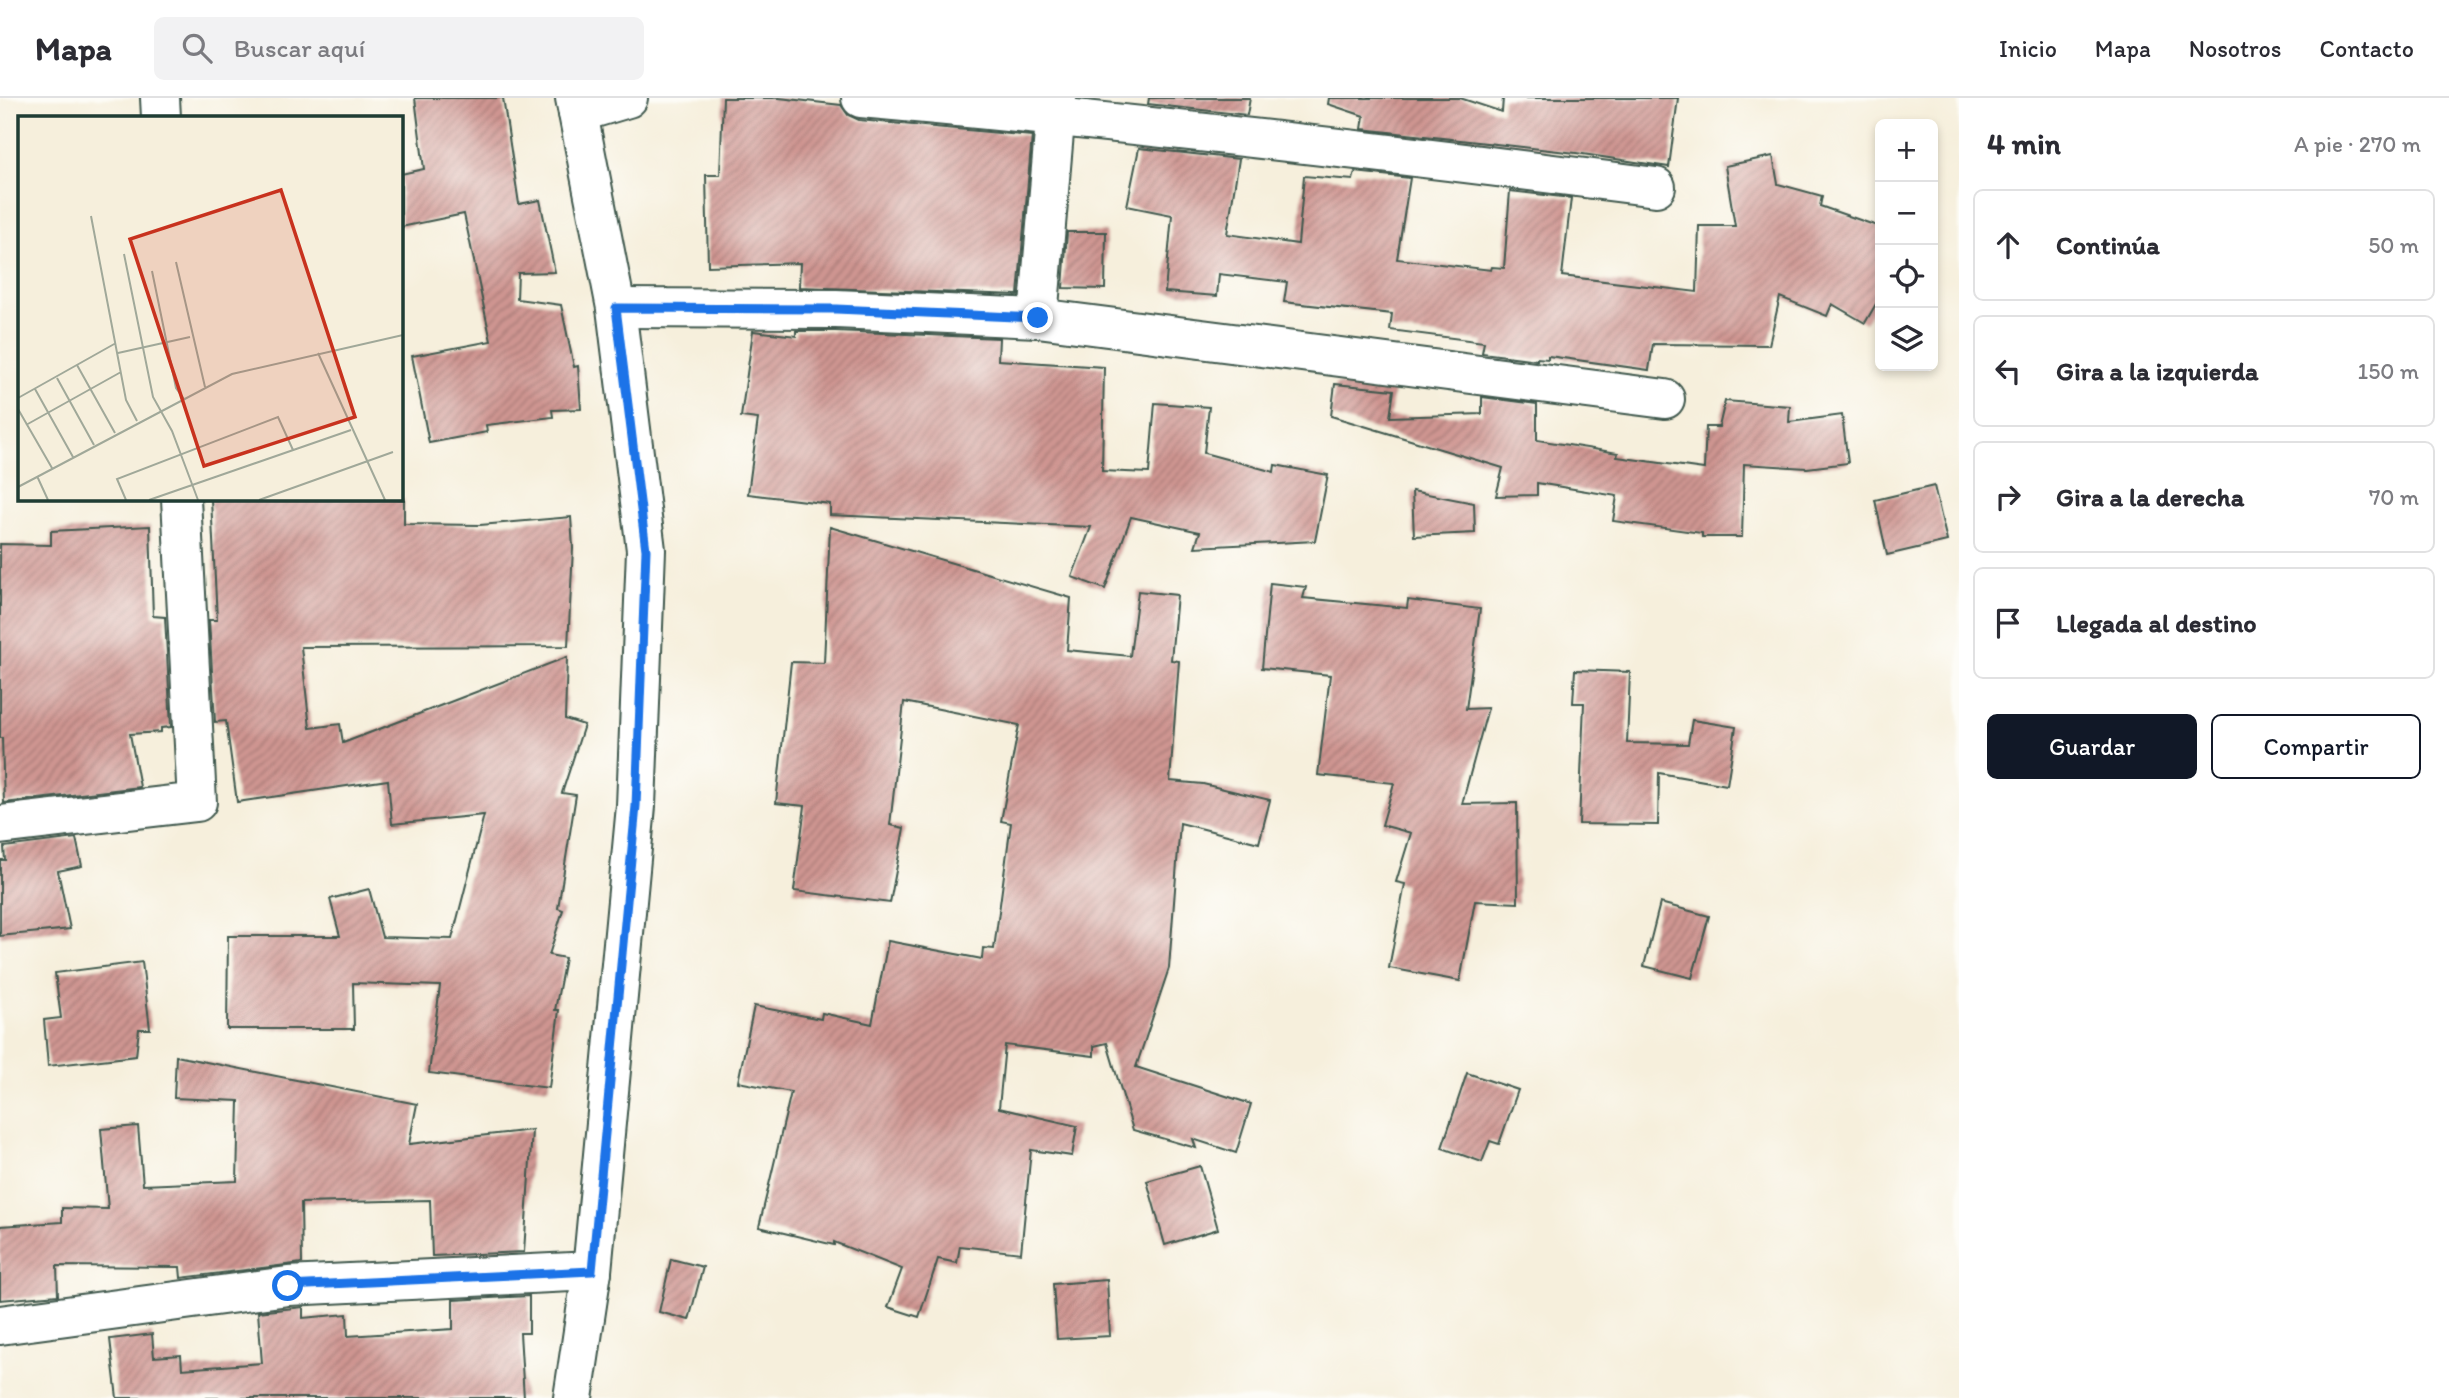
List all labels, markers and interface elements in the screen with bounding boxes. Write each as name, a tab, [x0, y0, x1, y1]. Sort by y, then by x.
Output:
search box	[154, 17, 644, 80]
text: Mapa	[35, 29, 112, 68]
icon: search	[178, 29, 216, 67]
text: Buscar aquí	[234, 32, 365, 64]
text: Inicio	[1999, 34, 2057, 63]
text: Mapa	[2095, 34, 2151, 63]
text: Nosotros	[2189, 34, 2281, 63]
text: Contacto	[2319, 34, 2414, 63]
inset map	[18, 116, 402, 500]
map controls	[1875, 119, 1938, 371]
button: +	[1875, 119, 1938, 182]
text: 4 min	[1987, 125, 2061, 162]
text: A pie · 270 m	[2294, 130, 2421, 158]
button: −	[1875, 182, 1938, 245]
icon: ahead	[1989, 226, 2027, 264]
text: Continúa	[2056, 229, 2160, 261]
text: 50 m	[2368, 231, 2419, 259]
button: locate	[1875, 245, 1938, 308]
route end	[1022, 302, 1053, 333]
button: layers	[1875, 308, 1938, 371]
icon: left	[1989, 352, 2027, 390]
text: Gira a la izquierda	[2056, 355, 2259, 387]
text: 150 m	[2358, 357, 2419, 385]
icon: right	[1989, 478, 2027, 516]
text: Gira a la derecha	[2056, 481, 2244, 513]
text: 70 m	[2369, 483, 2419, 511]
icon: arrive	[1989, 604, 2027, 642]
text: Llegada al destino	[2056, 607, 2257, 639]
button: Guardar	[1987, 714, 2197, 779]
button: Compartir	[2211, 714, 2421, 779]
route start	[272, 1270, 303, 1301]

